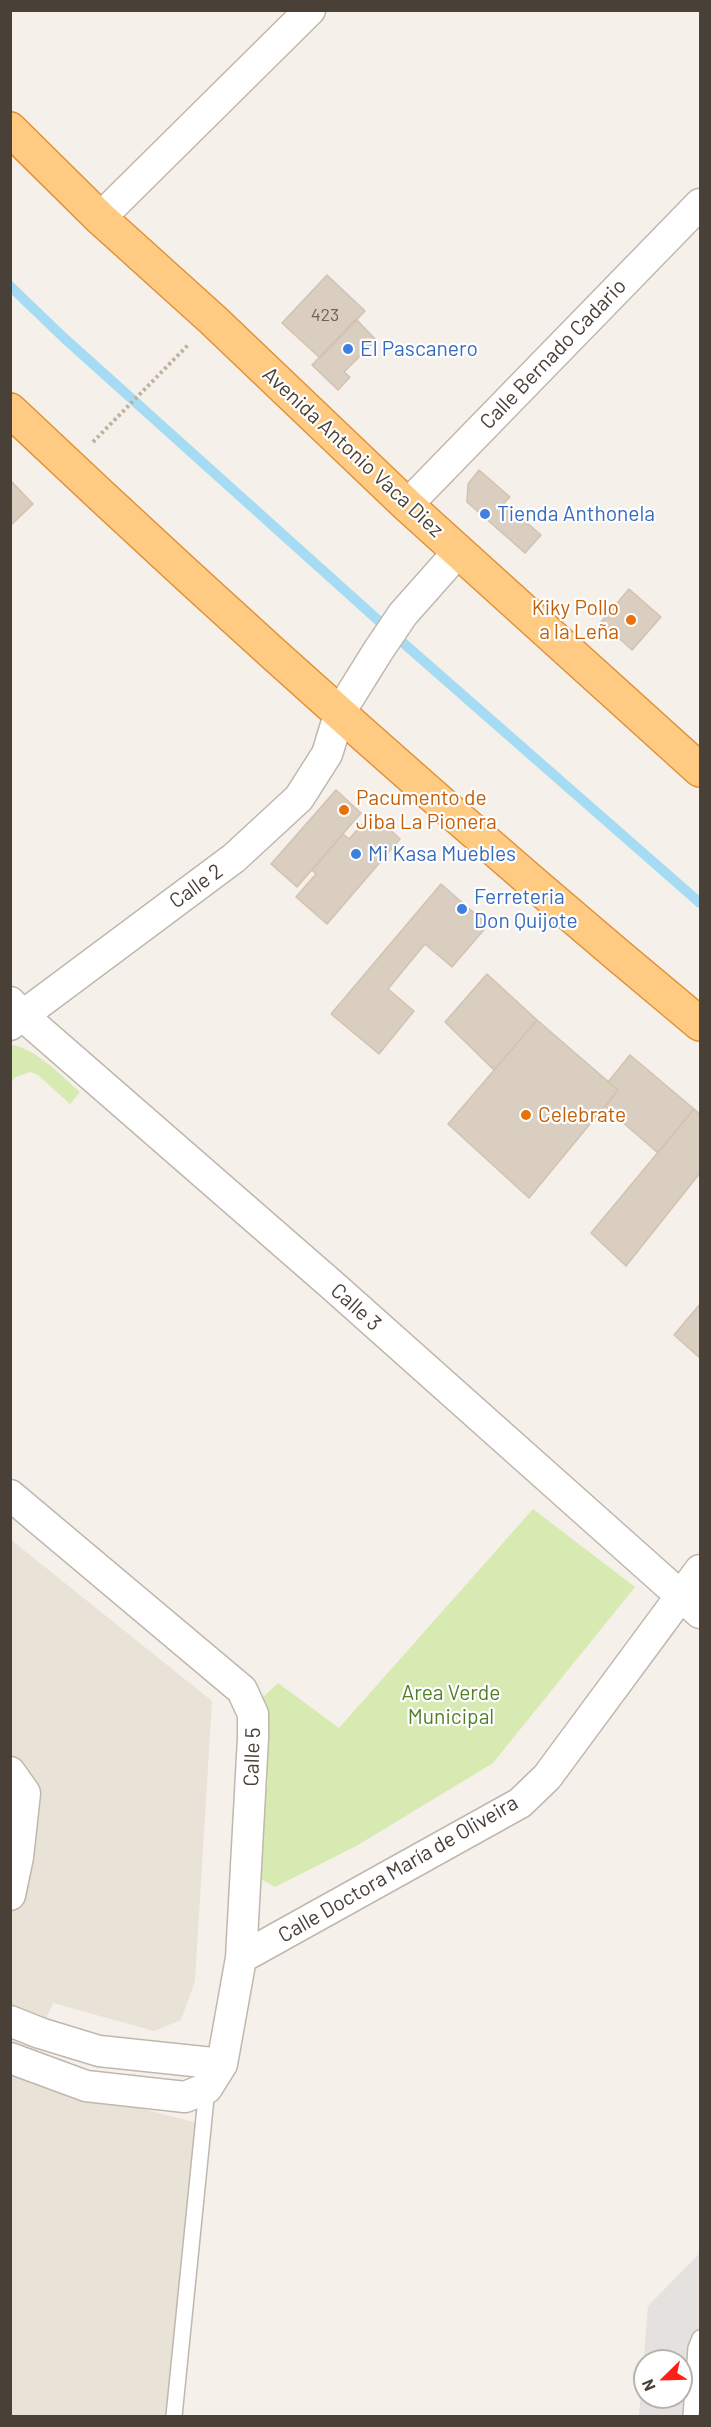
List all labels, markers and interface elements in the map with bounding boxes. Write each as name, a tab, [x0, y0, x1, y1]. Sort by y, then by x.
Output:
street label: Calle Bernado Cadario	[475, 273, 631, 435]
house number: 423	[311, 304, 339, 326]
place label: El Pascanero	[360, 336, 478, 362]
marker: El Pascanero	[341, 342, 355, 356]
street label: Avenida Antonio Vaca Diez	[257, 362, 449, 542]
place label: Tienda Anthonela	[497, 501, 655, 527]
marker: Tienda Anthonela	[478, 507, 492, 521]
place label: Kiky Pollo a la Leña	[532, 595, 619, 645]
marker: Kiky Pollo a la Leña	[624, 613, 638, 627]
place label: Pacumento de Jiba La Pionera	[356, 785, 497, 835]
marker: Pacumento de Jiba La Pionera	[337, 803, 351, 817]
place label: Mi Kasa Muebles	[368, 841, 516, 867]
marker: Mi Kasa Muebles	[349, 847, 363, 861]
street label: Calle 2	[164, 858, 228, 914]
place label: Ferreteria Don Quijote	[474, 884, 578, 934]
marker: Ferreteria Don Quijote	[455, 902, 469, 916]
place label: Celebrate	[538, 1102, 626, 1128]
marker: Celebrate	[519, 1108, 533, 1122]
street label: Calle 3	[326, 1278, 386, 1336]
park label: Area Verde Municipal	[401, 1680, 501, 1730]
street label: Calle 5	[238, 1727, 266, 1787]
street label: Calle Doctora María de Oliveira	[274, 1790, 522, 1948]
north arrow	[633, 2349, 693, 2409]
text: N	[637, 2377, 659, 2394]

